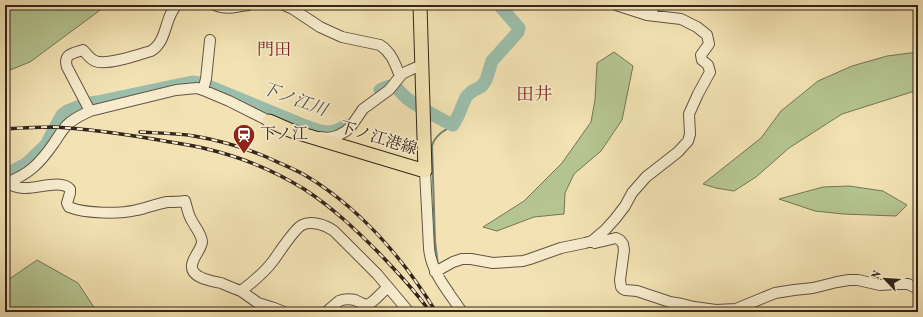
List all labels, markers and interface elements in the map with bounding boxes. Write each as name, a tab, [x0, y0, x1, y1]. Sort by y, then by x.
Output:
district label: 門田	[257, 41, 291, 59]
water label: 下ノ江川	[259, 79, 331, 120]
district label: 田井	[516, 84, 552, 104]
street label: 下ノ江港線	[337, 118, 419, 158]
station icon: 下ノ江	[231, 122, 257, 155]
place label: 下ノ江	[260, 125, 308, 143]
north arrow	[865, 259, 905, 299]
text: N	[871, 269, 884, 282]

